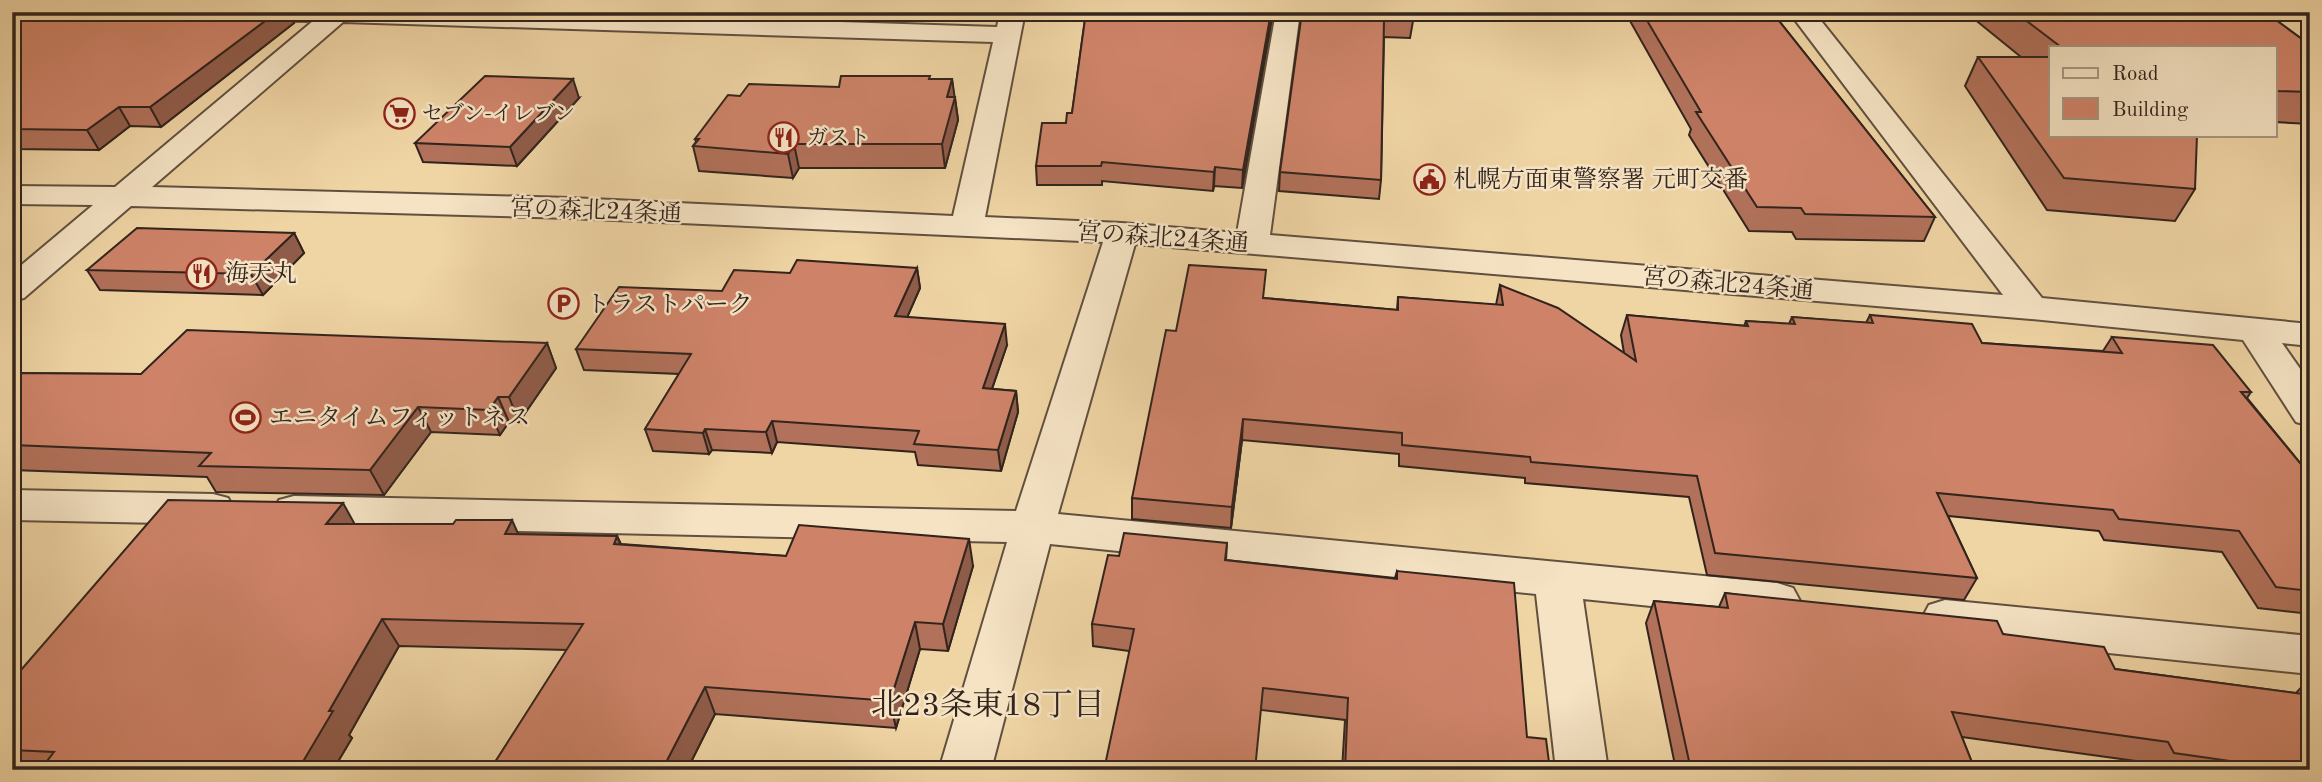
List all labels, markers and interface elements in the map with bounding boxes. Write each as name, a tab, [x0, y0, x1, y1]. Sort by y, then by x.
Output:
legend	[2049, 46, 2276, 136]
text: Road	[2112, 64, 2159, 85]
supermarket icon: セブン-イレブン	[382, 96, 416, 130]
text: Building	[2112, 100, 2189, 121]
place label: セブン-イレブン	[422, 102, 575, 125]
restaurant icon: ガスト	[767, 120, 801, 154]
place label: ガスト	[807, 127, 870, 149]
public building icon: 札幌方面東警察署 元町交番	[1413, 162, 1447, 196]
place label: 札幌方面東警察署 元町交番	[1453, 166, 1748, 193]
street label: 宮の森北24条通	[510, 194, 682, 227]
street label: 宮の森北24条通	[1076, 218, 1250, 257]
restaurant icon: 海天丸	[185, 256, 219, 290]
place label: 海天丸	[225, 260, 297, 287]
street label: 宮の森北24条通	[1641, 263, 1815, 304]
parking icon: トラストパーク	[546, 287, 580, 321]
place label: トラストパーク	[586, 293, 753, 318]
sports icon: エニタイムフィットネス	[229, 400, 263, 434]
place label: エニタイムフィットネス	[269, 405, 530, 431]
district label: 北23条東18丁目	[871, 687, 1105, 723]

